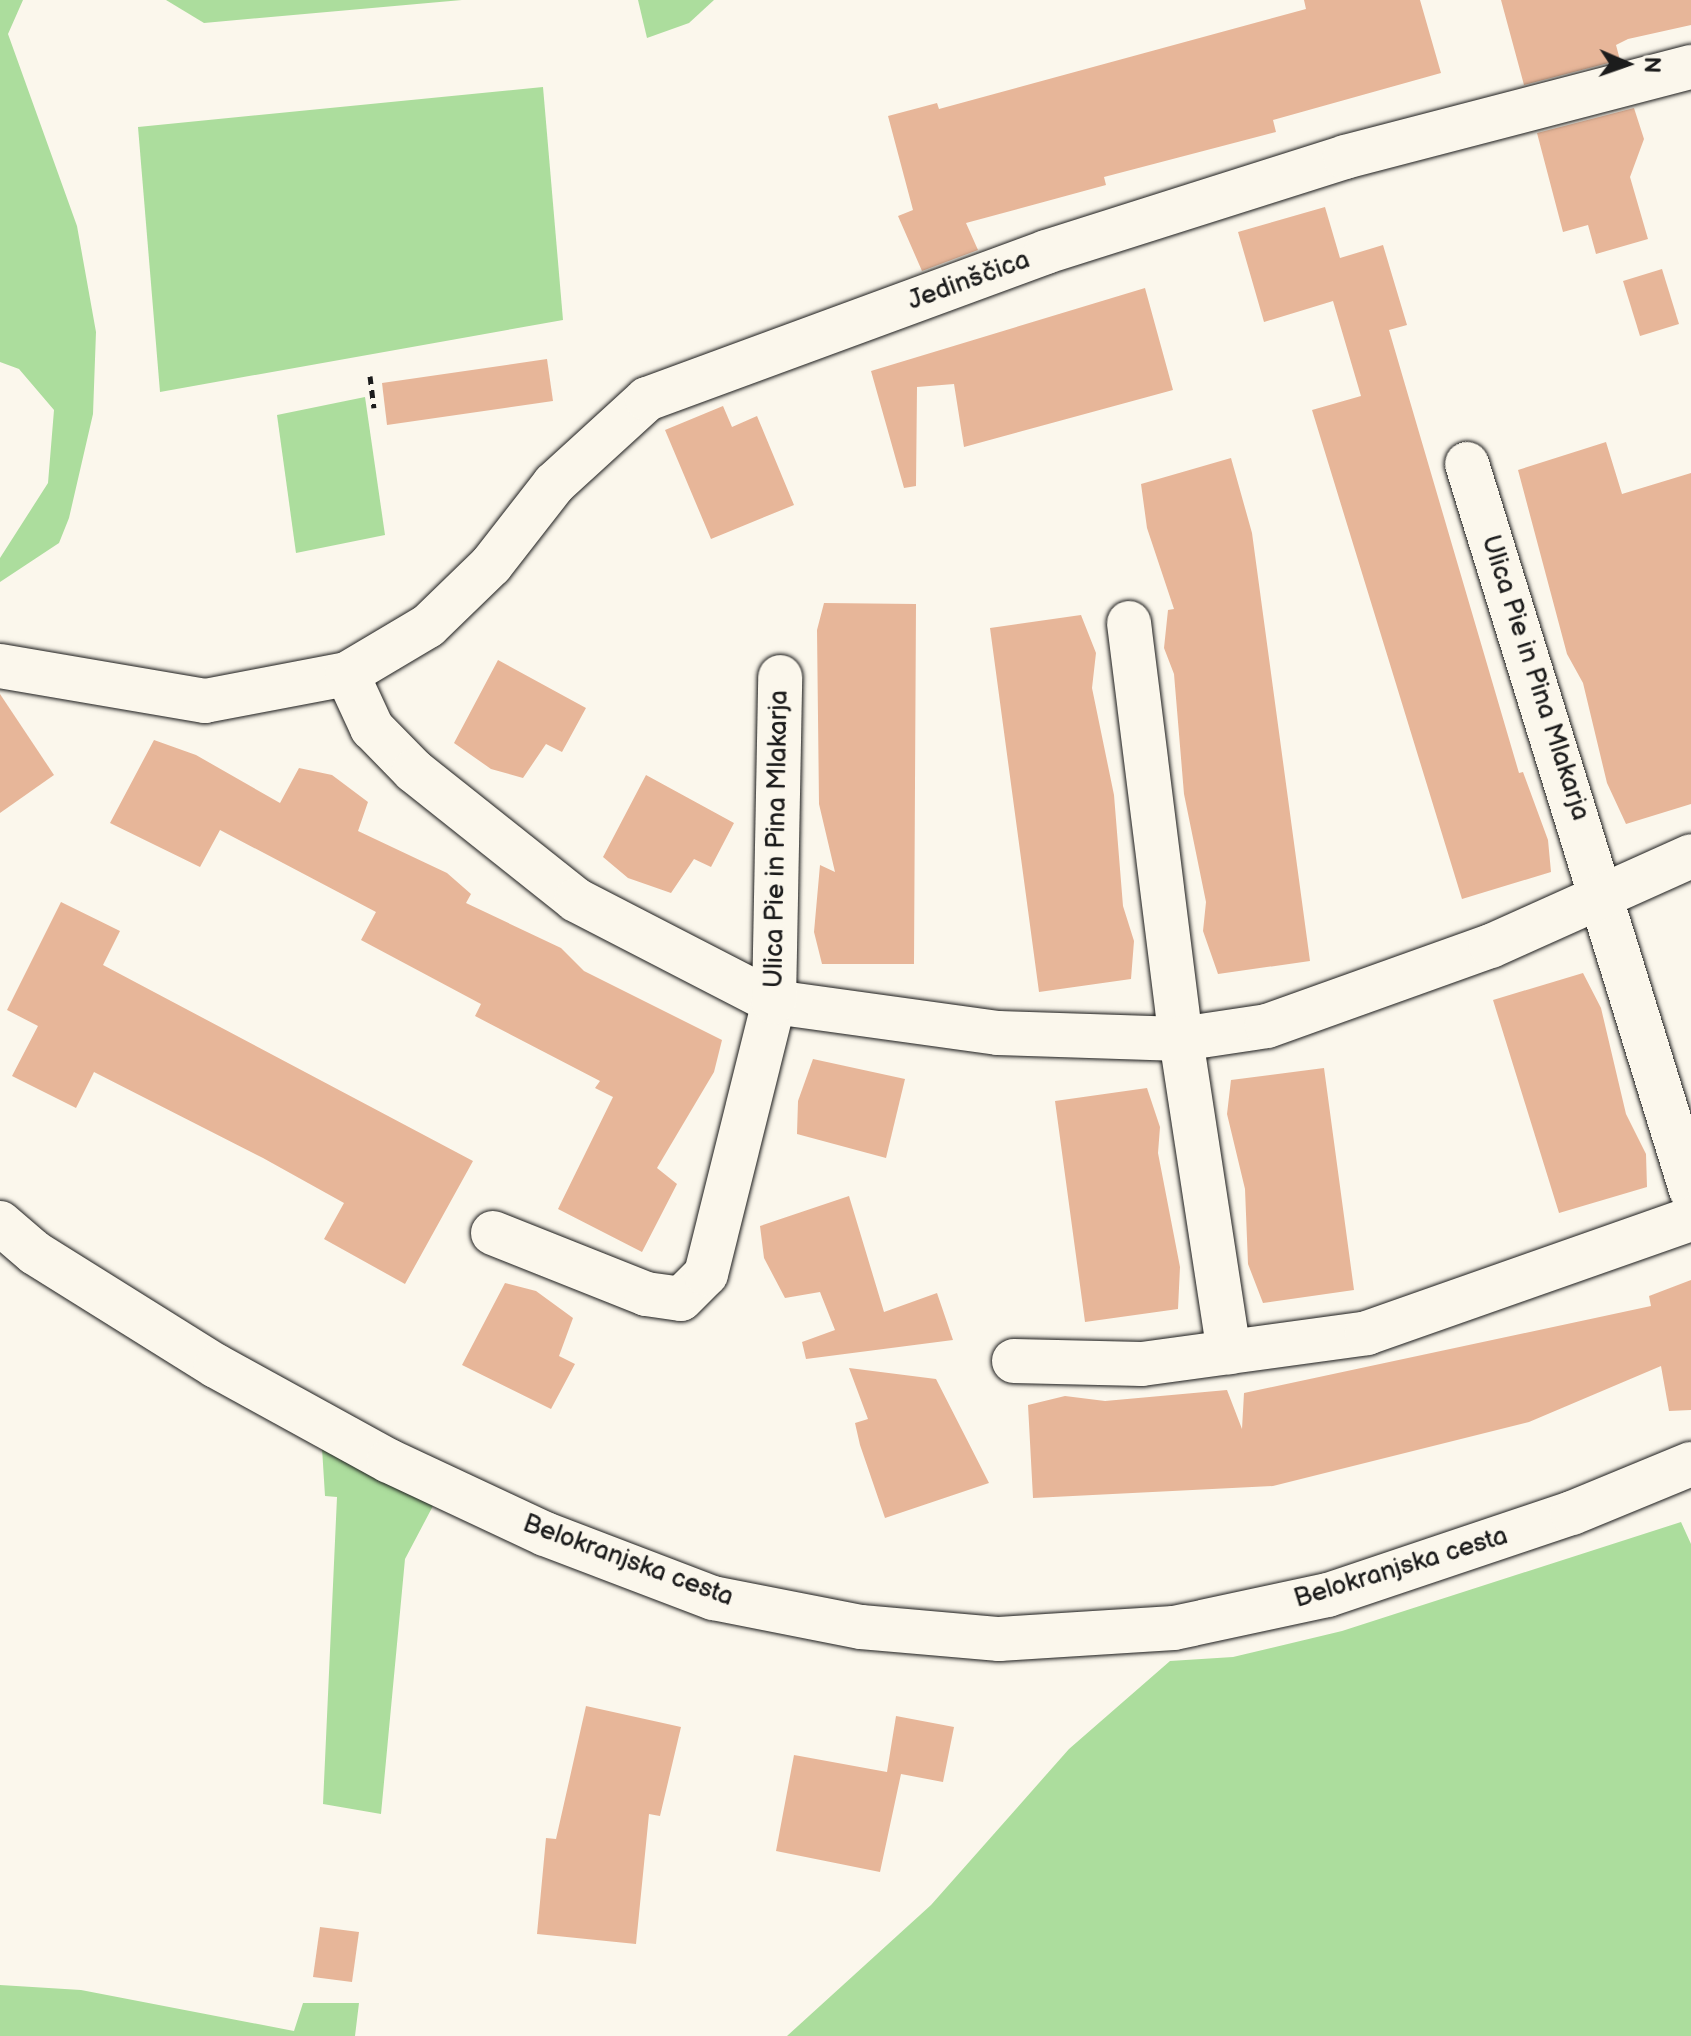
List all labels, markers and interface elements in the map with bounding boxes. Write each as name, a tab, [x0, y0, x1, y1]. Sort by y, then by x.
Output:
north arrow	[1587, 24, 1667, 104]
text: N	[1638, 56, 1665, 74]
street label: Jedinščica	[904, 245, 1034, 317]
street label: Ulica Pie in Pina Mlakarja	[1474, 531, 1596, 825]
street label: Ulica Pie in Pina Mlakarja	[759, 690, 795, 988]
street label: Belokranjska cesta	[518, 1508, 738, 1614]
street label: Belokranjska cesta	[1290, 1521, 1512, 1615]

